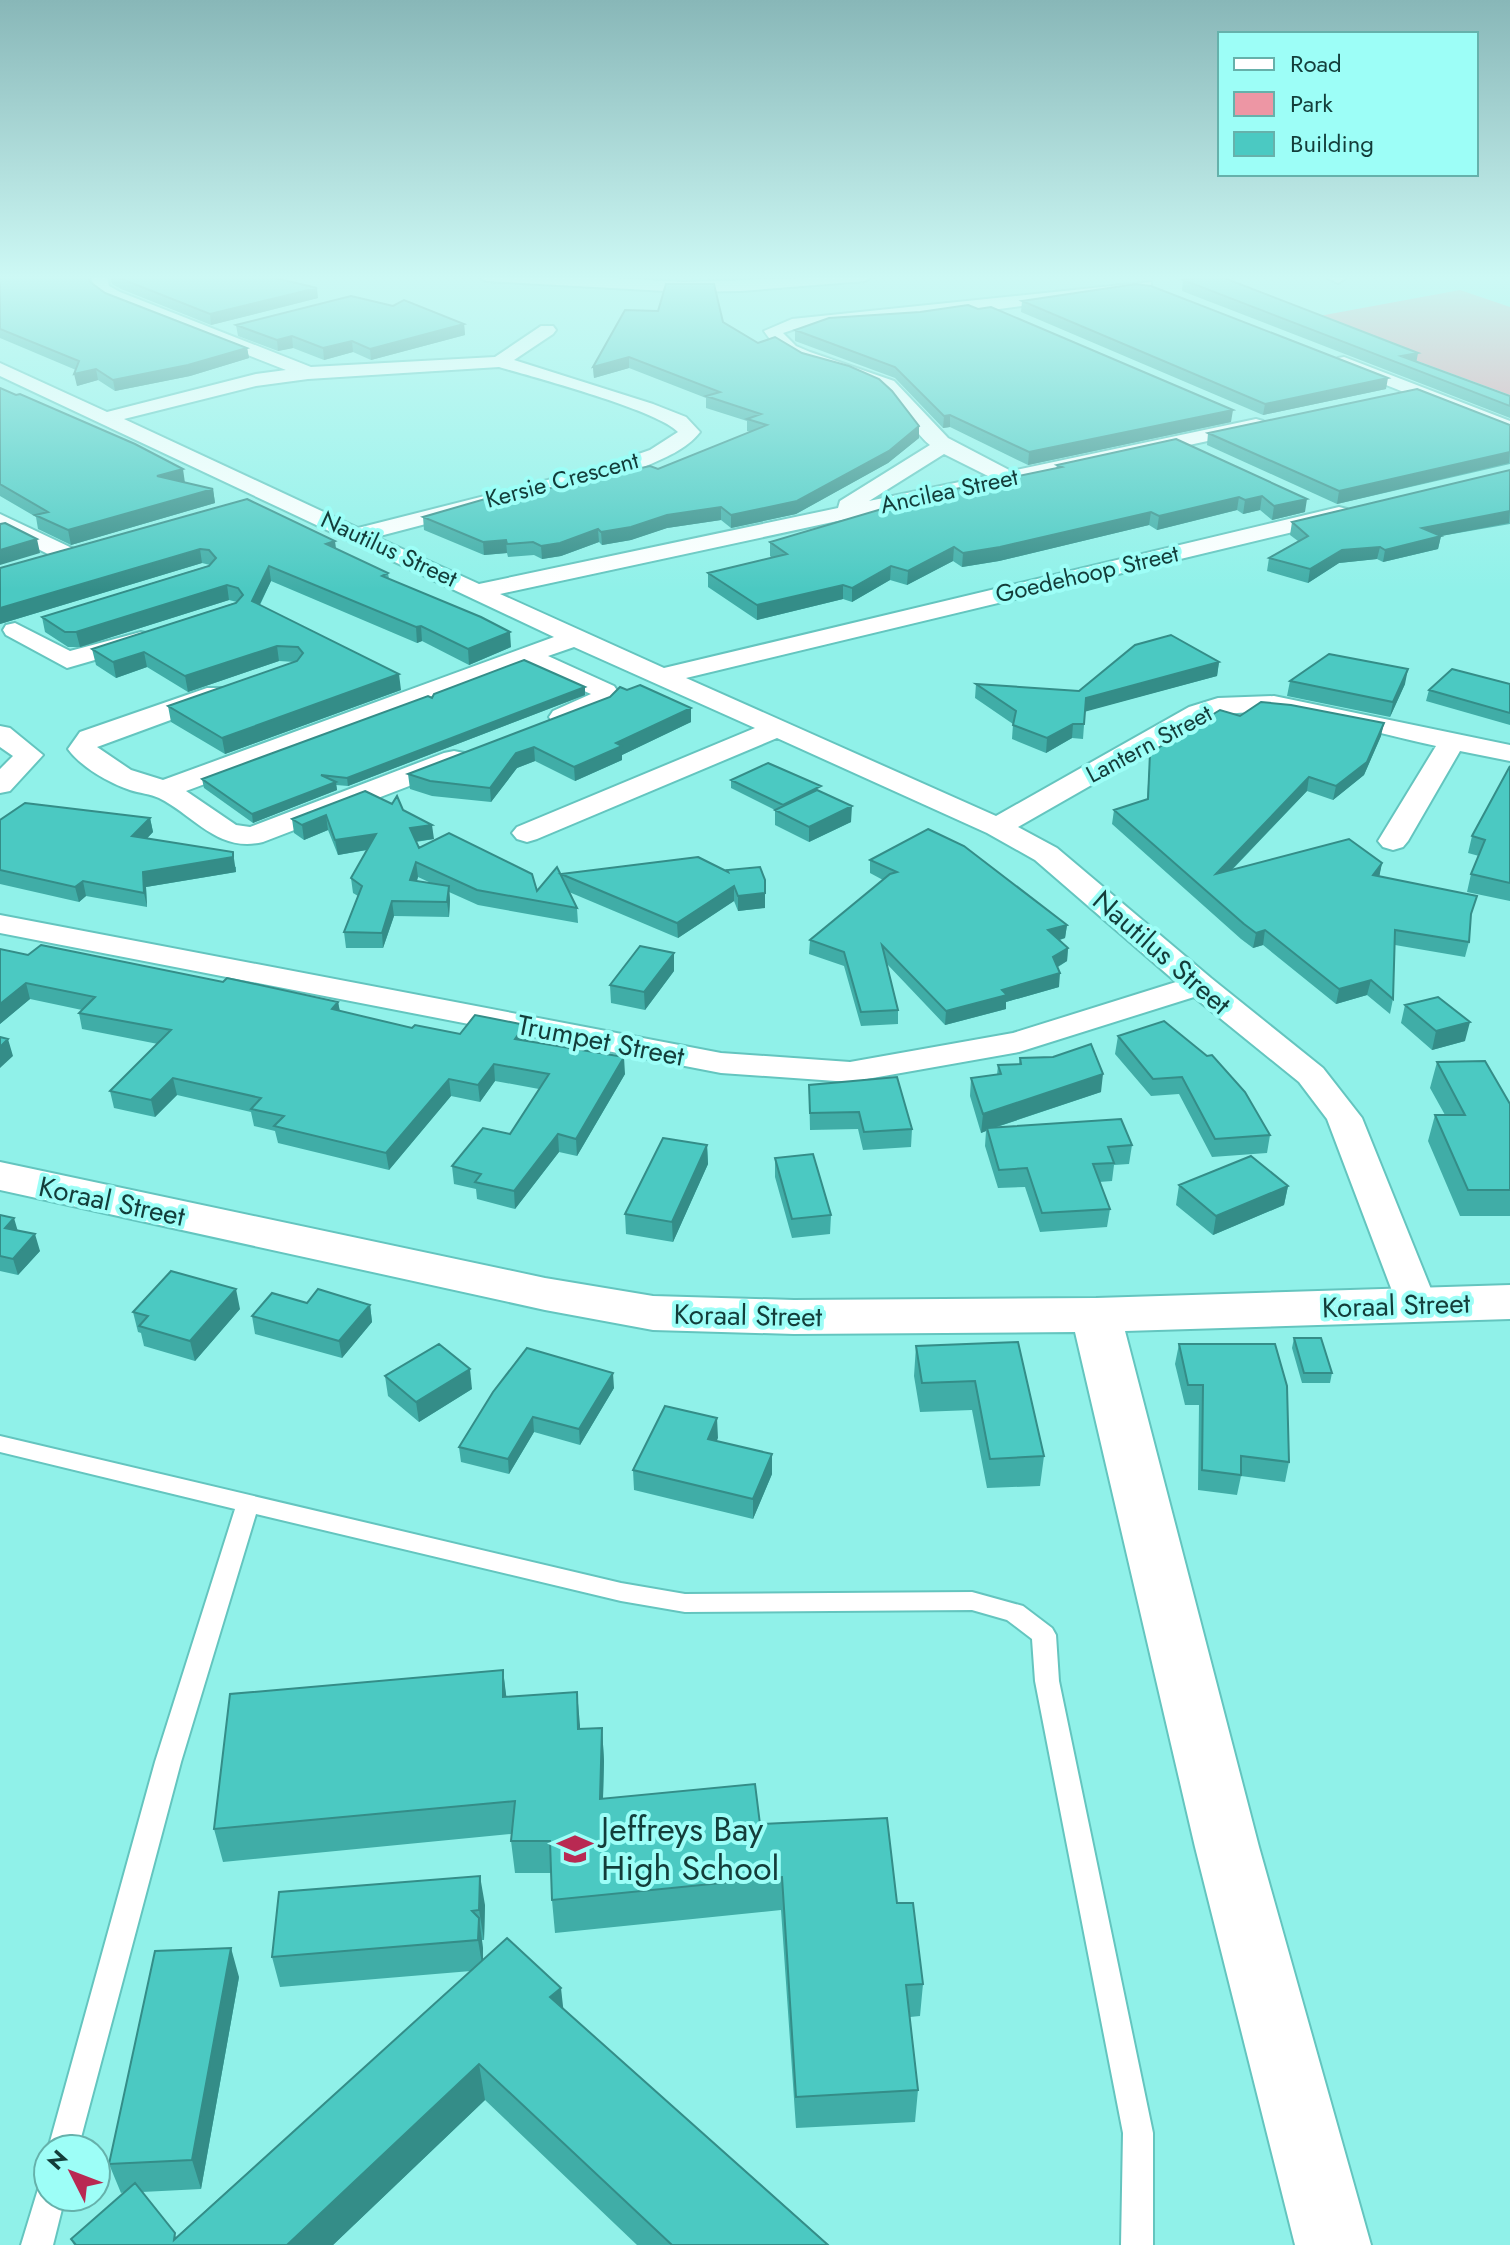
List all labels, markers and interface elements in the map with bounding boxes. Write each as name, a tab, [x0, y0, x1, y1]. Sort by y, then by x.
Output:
legend	[1218, 32, 1478, 176]
text: Road	[1290, 46, 1342, 81]
text: Park	[1290, 86, 1333, 121]
text: Building	[1290, 126, 1374, 161]
street label: Kersie Crescent	[481, 442, 643, 517]
street label: Ancilea Street	[877, 459, 1021, 522]
street label: Nautilus Street	[315, 502, 463, 596]
street label: Goedehoop Street	[992, 535, 1182, 612]
street label: Lantern Street	[1079, 696, 1218, 791]
street label: Nautilus Street	[1084, 881, 1240, 1024]
street label: Trumpet Street	[514, 1004, 688, 1077]
street label: Koraal Street	[35, 1166, 189, 1237]
street label: Koraal Street	[1321, 1282, 1471, 1329]
street label: Koraal Street	[673, 1294, 823, 1337]
place label: Jeffreys Bay High School	[597, 1805, 779, 1893]
school or university icon: Jeffreys Bay High School	[556, 1830, 594, 1868]
north arrow	[32, 2133, 112, 2213]
text: N	[39, 2142, 75, 2177]

